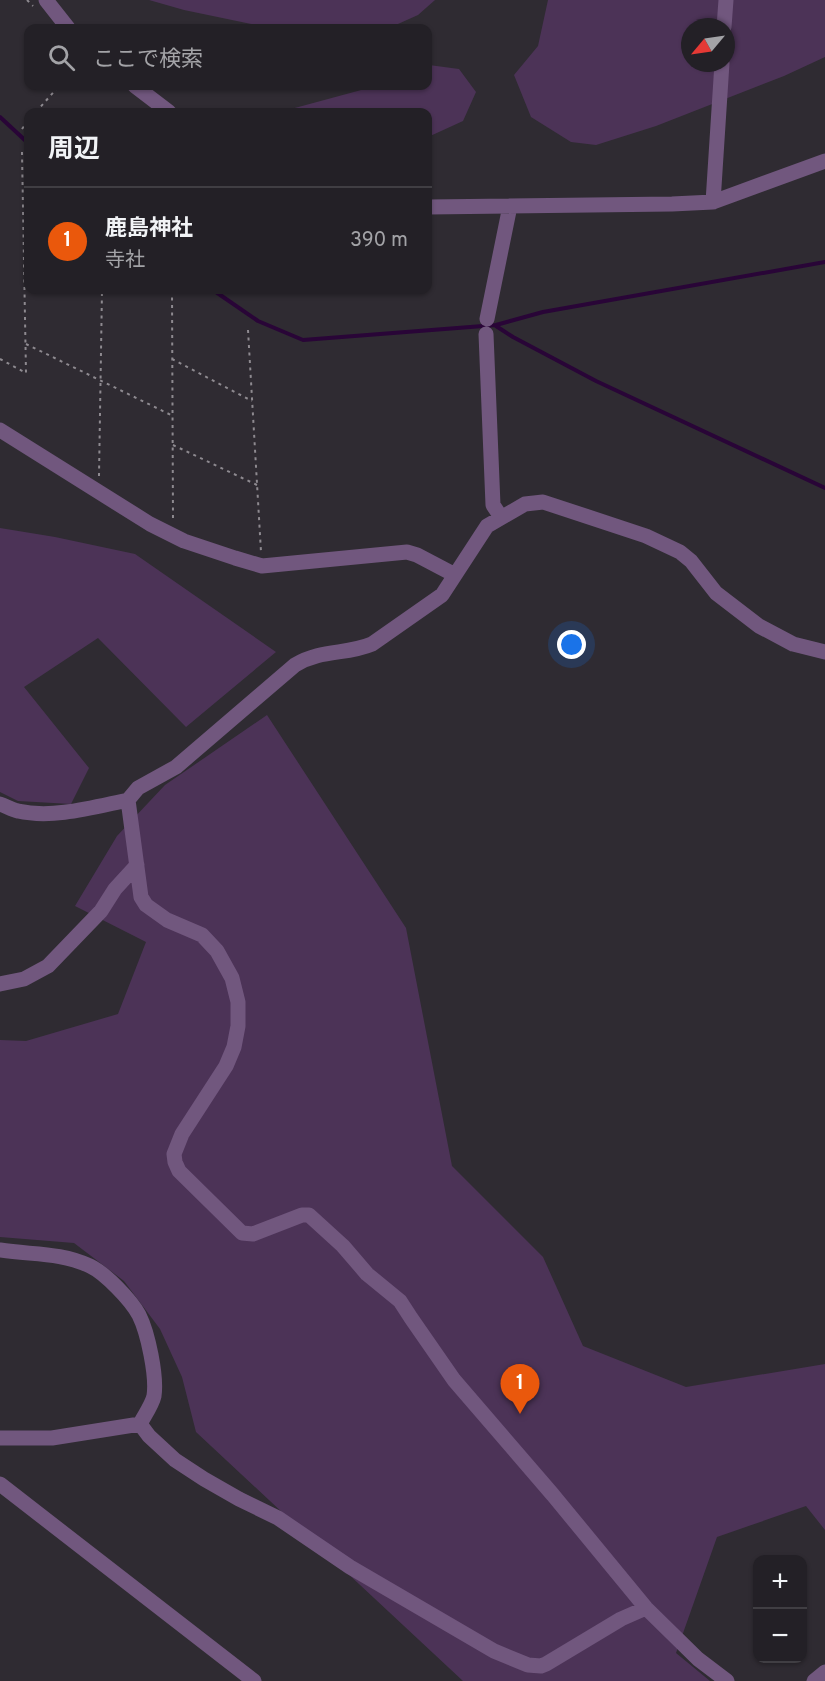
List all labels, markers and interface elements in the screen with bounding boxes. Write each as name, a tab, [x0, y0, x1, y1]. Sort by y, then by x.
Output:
north arrow	[681, 18, 735, 72]
search box	[24, 24, 432, 90]
icon: search	[45, 41, 78, 74]
text: ここで検索	[93, 47, 203, 74]
text: 周辺	[48, 134, 100, 167]
text: 鹿島神社	[105, 216, 193, 243]
text: 1	[64, 228, 72, 254]
text: 390 m	[350, 228, 408, 254]
text: 寺社	[105, 248, 145, 274]
your location	[557, 630, 586, 659]
pin: 1	[500, 1364, 540, 1414]
map controls	[753, 1555, 807, 1663]
button: +	[753, 1555, 807, 1609]
button: −	[753, 1609, 807, 1663]

